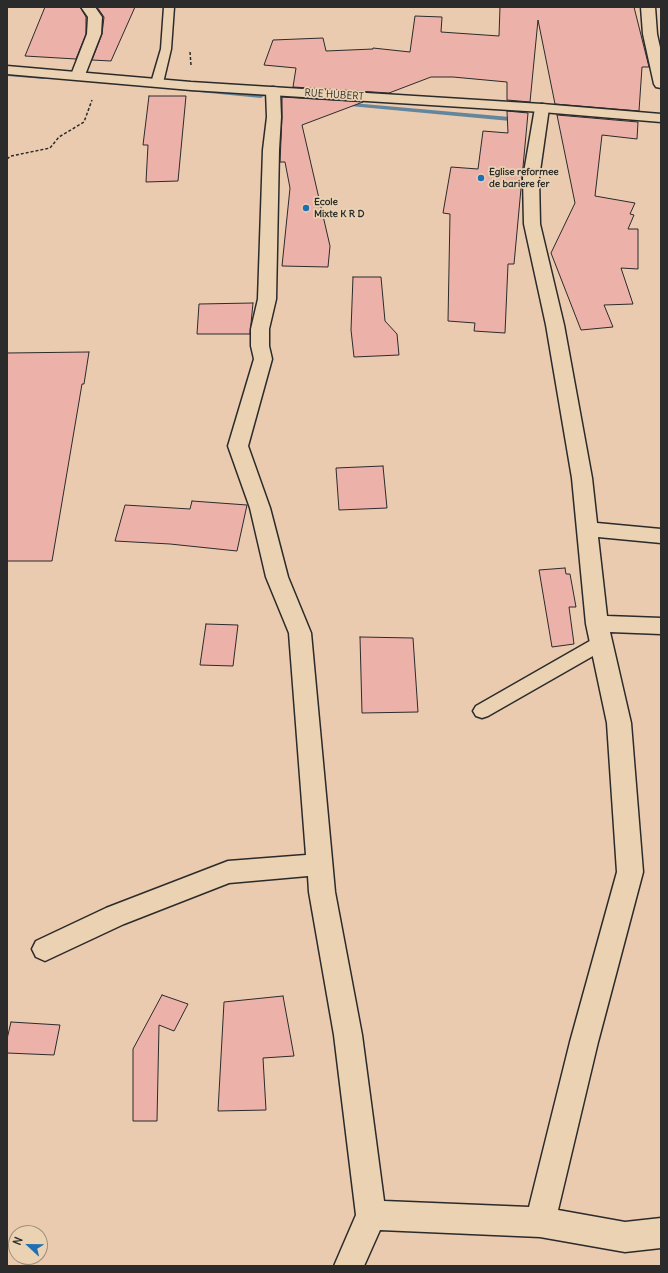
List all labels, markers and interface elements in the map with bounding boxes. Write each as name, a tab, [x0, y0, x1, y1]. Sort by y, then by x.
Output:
street label: RUE HUBERT	[304, 87, 364, 103]
place label: Eglise reformee de bariere fer	[489, 166, 559, 190]
marker: Eglise reformee de bariere fer	[476, 173, 486, 183]
place label: Ecole Mixte K R D	[314, 196, 365, 220]
marker: Ecole Mixte K R D	[301, 203, 311, 213]
north arrow	[8, 1225, 48, 1265]
text: N	[10, 1235, 26, 1247]

